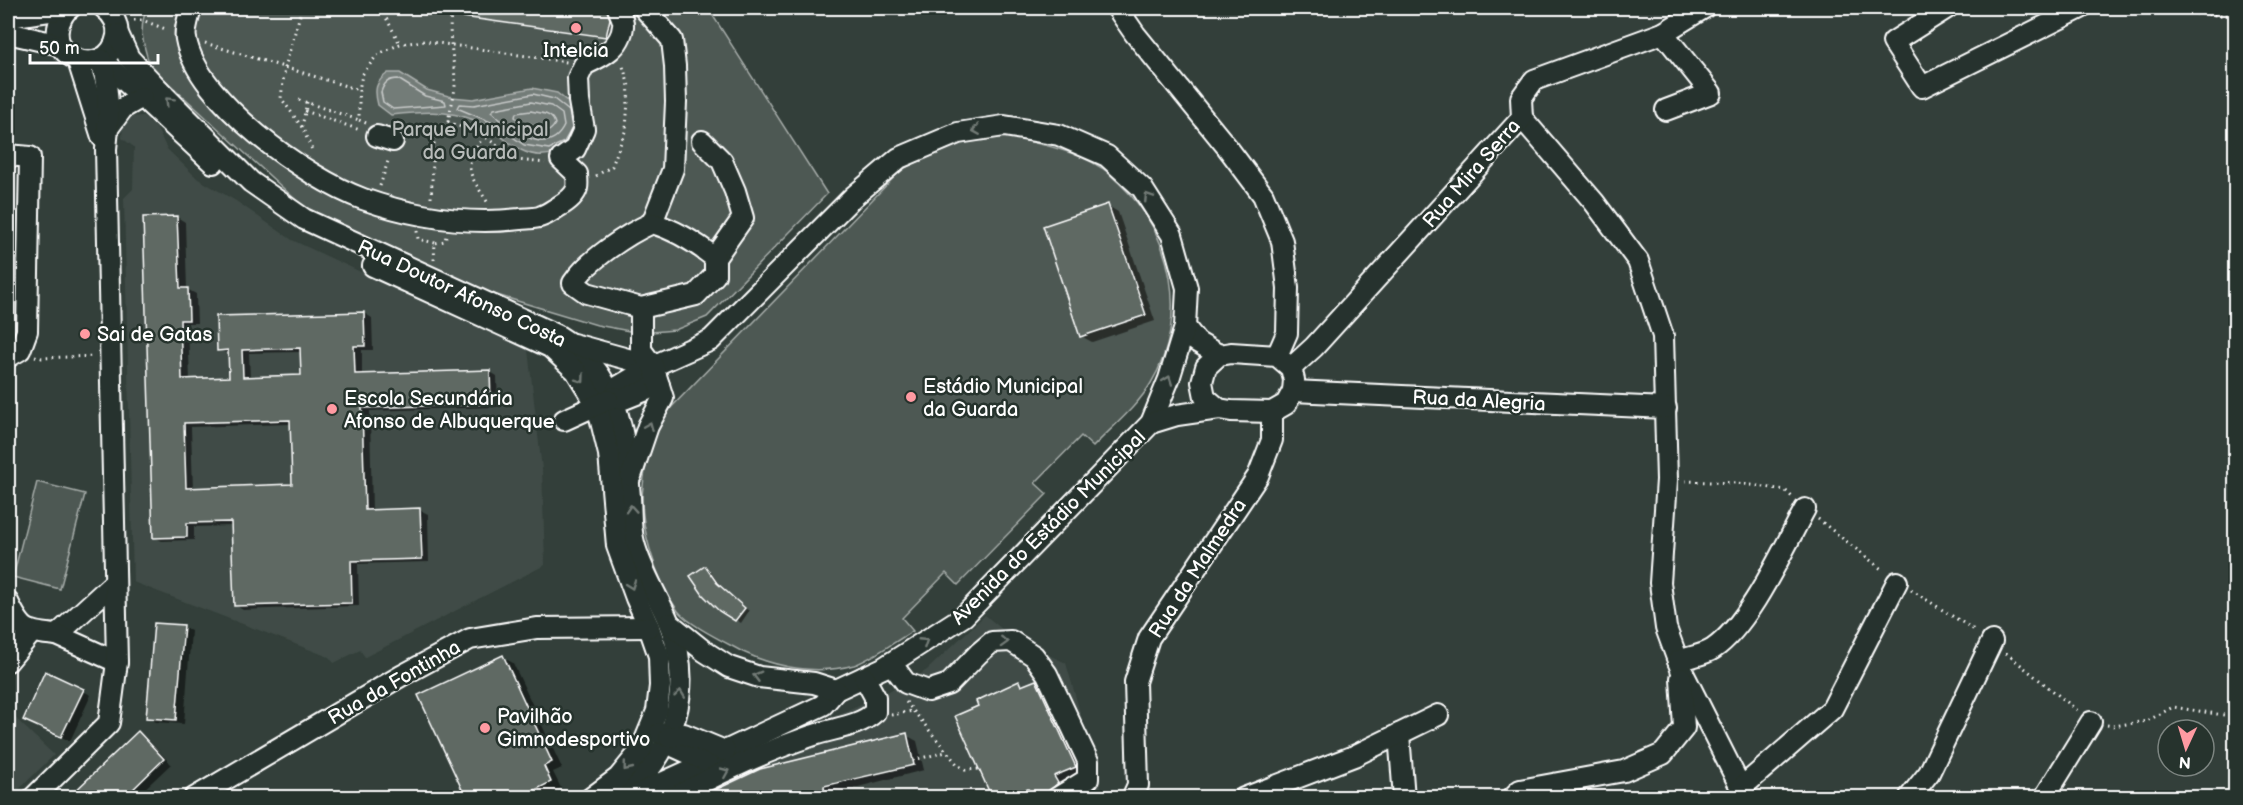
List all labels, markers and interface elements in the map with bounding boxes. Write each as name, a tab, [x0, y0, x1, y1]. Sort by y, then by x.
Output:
marker: Intelcia	[569, 21, 583, 35]
scale bar	[30, 27, 158, 65]
text: 50 m	[39, 38, 80, 59]
place label: Intelcia	[543, 39, 609, 63]
one-way arrow	[166, 97, 177, 108]
street label: Rua Mira Serra	[1418, 114, 1526, 233]
park label: Parque Municipal da Guarda	[391, 118, 549, 165]
one-way arrow	[971, 124, 980, 136]
one-way arrow	[1144, 193, 1155, 204]
street label: Rua Doutor Afonso Costa	[353, 235, 570, 353]
place label: Sai de Gatas	[97, 323, 212, 347]
marker: Sai de Gatas	[78, 327, 92, 341]
one-way arrow	[574, 372, 585, 383]
place label: Estádio Municipal da Guarda	[923, 375, 1083, 422]
one-way arrow	[1161, 375, 1174, 386]
street label: Rua da Alegria	[1412, 386, 1546, 416]
place label: Escola Secundária Afonso de Albuquerque	[344, 387, 555, 434]
marker: Estádio Municipal da Guarda	[904, 390, 918, 404]
marker: Escola Secundária Afonso de Albuquerque	[325, 402, 339, 416]
one-way arrow	[642, 421, 654, 432]
street label: Avenida do Estádio Municipal	[946, 425, 1151, 630]
street label: Rua da Malmedra	[1144, 494, 1252, 643]
one-way arrow	[625, 504, 638, 513]
one-way arrow	[624, 580, 637, 590]
street label: Rua da Fontinha	[324, 635, 465, 730]
one-way arrow	[1000, 636, 1009, 649]
one-way arrow	[917, 638, 928, 649]
one-way arrow	[752, 670, 762, 683]
one-way arrow	[673, 690, 685, 699]
place label: Pavilhão Gimnodesportivo	[497, 705, 650, 752]
north arrow	[2156, 718, 2216, 778]
marker: Pavilhão Gimnodesportivo	[478, 721, 492, 735]
text: N	[2178, 752, 2192, 771]
one-way arrow	[623, 760, 634, 771]
one-way arrow	[719, 767, 730, 779]

